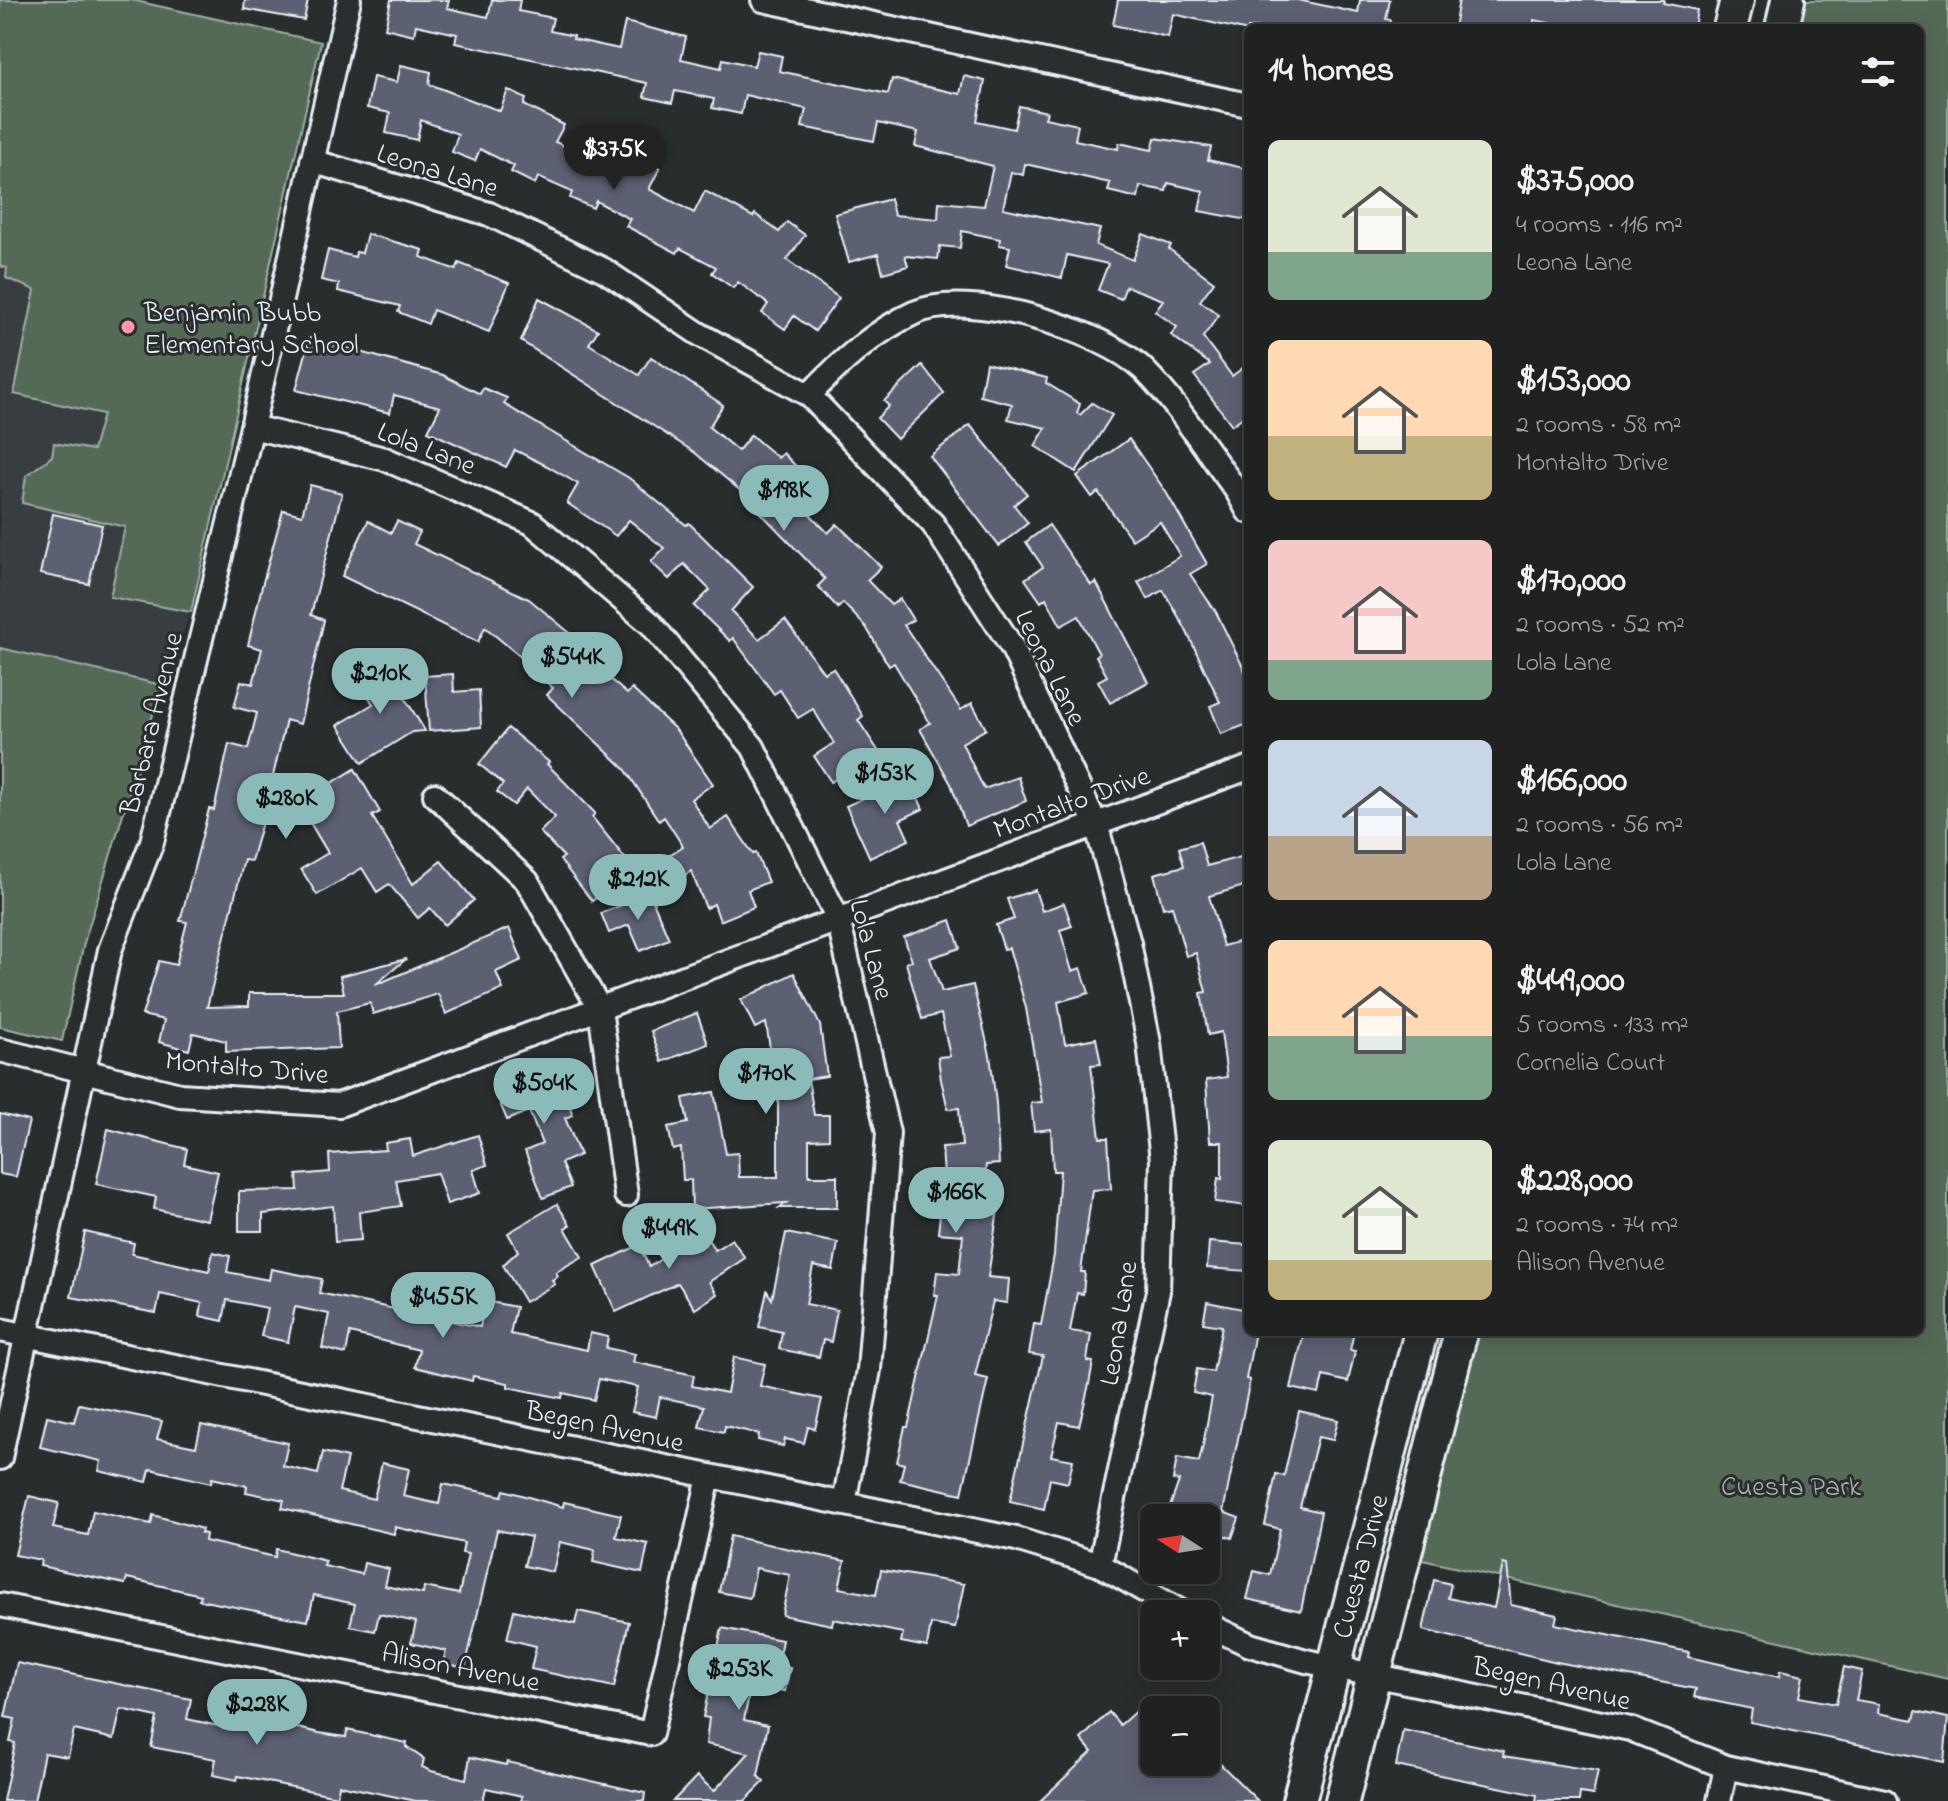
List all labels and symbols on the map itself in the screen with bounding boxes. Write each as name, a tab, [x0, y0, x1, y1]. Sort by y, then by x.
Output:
pin: $375K	[558, 124, 670, 192]
street label: Leona Lane	[371, 134, 503, 210]
place label: Benjamin Bubb Elementary School	[143, 294, 359, 367]
marker: Benjamin Bubb Elementary School	[119, 318, 137, 336]
street label: Lola Lane	[370, 413, 481, 488]
pin: $198K	[728, 465, 840, 533]
street label: Leona Lane	[1002, 603, 1096, 734]
street label: Barbara Avenue	[111, 628, 196, 821]
pin: $544K	[516, 632, 628, 700]
pin: $210K	[324, 648, 436, 716]
pin: $153K	[829, 748, 941, 816]
street label: Montalto Drive	[988, 757, 1157, 852]
pin: $280K	[230, 773, 342, 841]
pin: $212K	[582, 854, 694, 922]
street label: Lola Lane	[837, 895, 903, 1005]
street label: Montalto Drive	[163, 1042, 331, 1097]
pin: $170K	[710, 1048, 822, 1116]
pin: $504K	[488, 1058, 600, 1126]
pin: $166K	[900, 1167, 1012, 1235]
pin: $449K	[613, 1203, 725, 1271]
street label: Leona Lane	[1090, 1258, 1151, 1389]
pin: $455K	[387, 1272, 499, 1340]
street label: Begen Avenue	[520, 1391, 688, 1465]
park label: Cuesta Park	[1721, 1468, 1862, 1509]
street label: Cuesta Drive	[1323, 1490, 1401, 1644]
north arrow	[1140, 1504, 1220, 1584]
street label: Alison Avenue	[378, 1634, 543, 1705]
pin: $253K	[683, 1644, 795, 1712]
street label: Begen Avenue	[1467, 1647, 1635, 1724]
pin: $228K	[201, 1679, 313, 1747]

